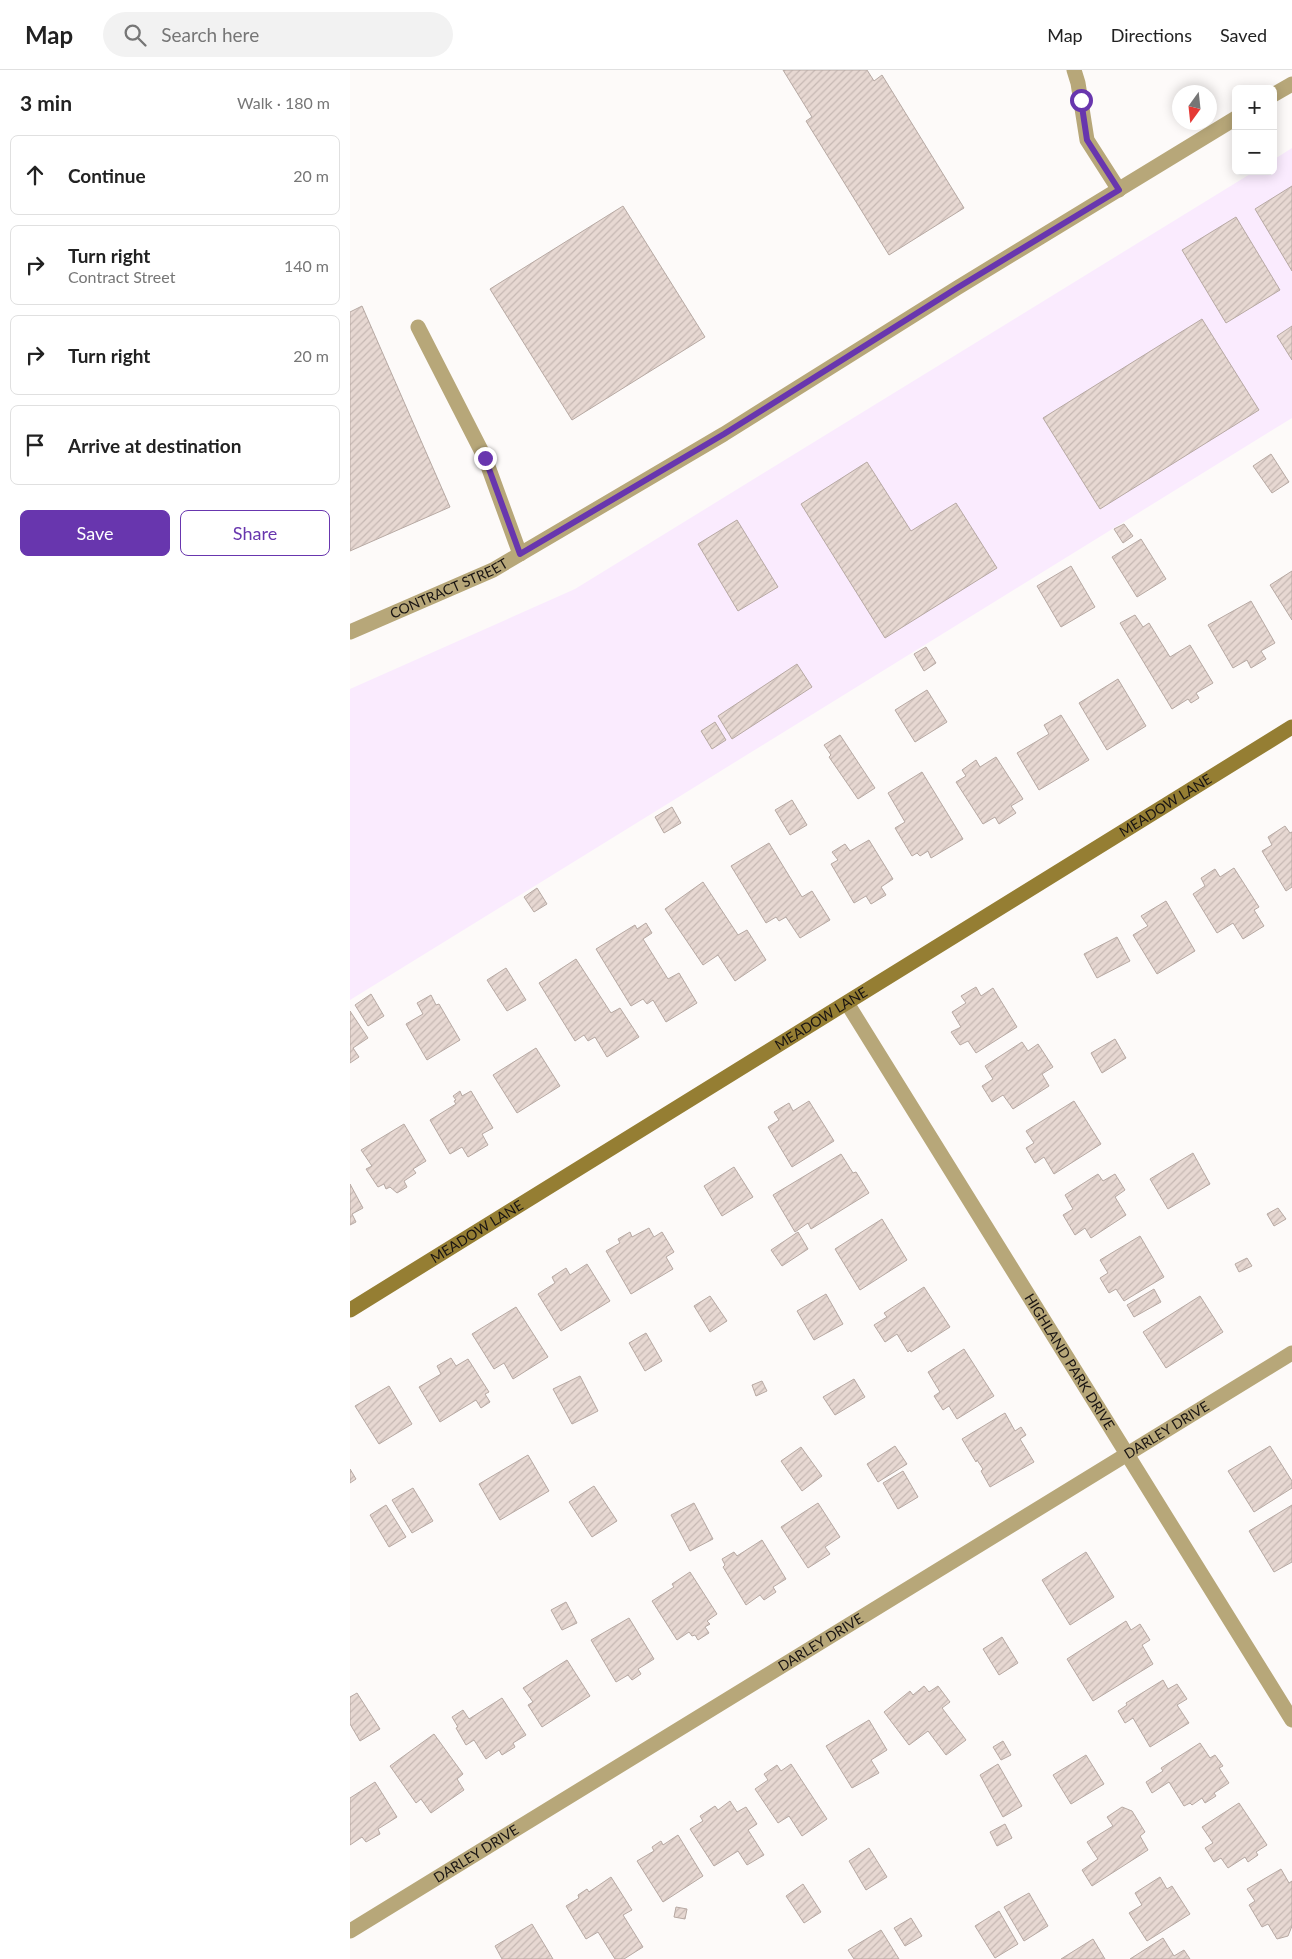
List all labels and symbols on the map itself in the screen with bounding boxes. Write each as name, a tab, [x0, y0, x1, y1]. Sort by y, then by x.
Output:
north arrow	[1172, 85, 1217, 130]
route start	[1070, 89, 1093, 112]
route end	[474, 447, 497, 470]
street label: CONTRACT STREET	[387, 554, 511, 622]
street label: MEADOW LANE	[1116, 770, 1215, 840]
street label: MEADOW LANE	[771, 983, 870, 1053]
street label: MEADOW LANE	[427, 1196, 526, 1266]
street label: HIGHLAND PARK DRIVE	[1021, 1290, 1119, 1432]
street label: DARLEY DRIVE	[1121, 1397, 1212, 1462]
street label: DARLEY DRIVE	[775, 1609, 866, 1674]
street label: DARLEY DRIVE	[430, 1821, 522, 1886]

